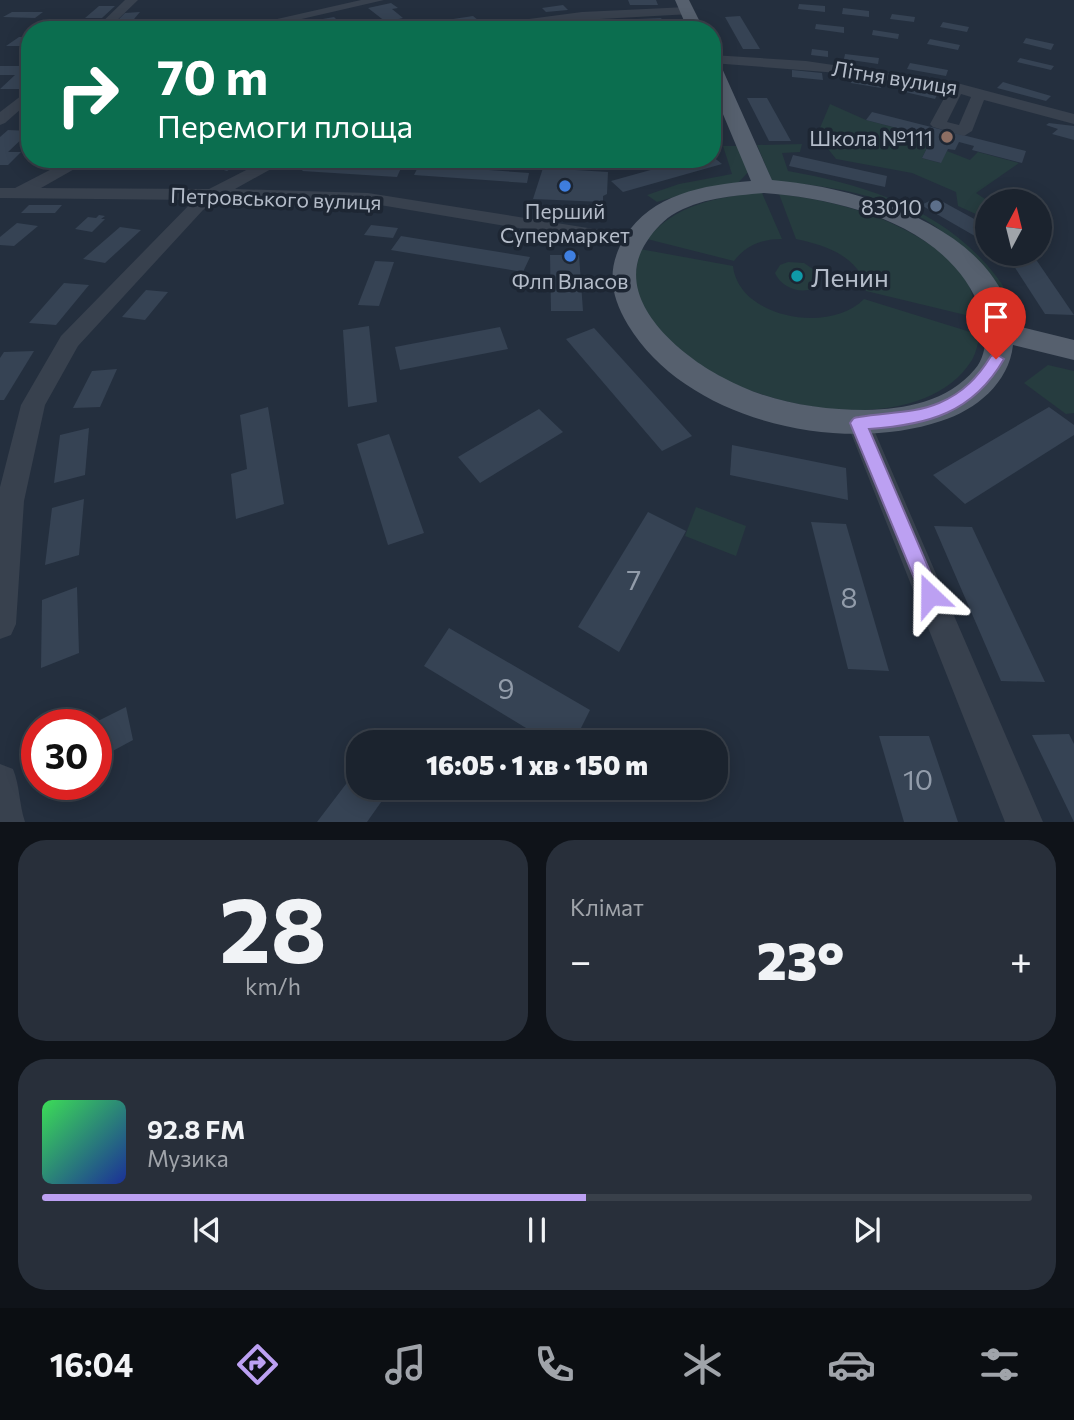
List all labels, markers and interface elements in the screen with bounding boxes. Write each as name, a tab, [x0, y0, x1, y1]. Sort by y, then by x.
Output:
text: 70 m	[157, 45, 268, 105]
icon: right	[42, 49, 133, 140]
street label: Літня вулиця	[830, 55, 960, 99]
text: Перемоги площа	[157, 105, 413, 145]
place label: Школа №111	[809, 125, 933, 150]
marker: Школа №111	[939, 129, 955, 145]
marker: Перший Супермаркет	[557, 178, 573, 194]
street label: Петровського вулиця	[170, 182, 382, 214]
north arrow	[975, 189, 1052, 266]
map controls	[975, 189, 1052, 266]
place label: 83010	[861, 194, 922, 219]
place label: Перший Супермаркет	[500, 198, 630, 247]
marker: 83010	[928, 198, 944, 214]
marker: Флп Власов	[562, 248, 578, 264]
place label: Ленин	[811, 261, 889, 292]
place label: Флп Власов	[512, 268, 628, 293]
marker: Ленин	[789, 268, 805, 284]
pin	[966, 287, 1026, 359]
icon: arrive	[977, 298, 1015, 336]
position arrow	[893, 558, 967, 632]
house number: 7	[627, 562, 641, 596]
house number: 8	[841, 580, 858, 614]
house number: 9	[498, 671, 515, 705]
speed limit sign: 30	[21, 709, 112, 800]
text: 16:05 · 1 хв · 150 m	[426, 749, 648, 780]
house number: 10	[903, 762, 933, 796]
text: 28	[219, 870, 327, 982]
text: Клімат	[570, 893, 644, 921]
text: 23°	[757, 927, 844, 991]
text: −	[570, 936, 592, 983]
text: +	[1010, 936, 1032, 983]
text: km/h	[245, 972, 301, 1000]
text: 92.8 FM	[147, 1113, 245, 1144]
text: Музика	[147, 1144, 229, 1172]
icon: previous	[188, 1211, 226, 1249]
icon: pause	[518, 1211, 556, 1249]
icon: next	[848, 1211, 886, 1249]
icon: directions	[233, 1340, 282, 1389]
icon: music	[381, 1340, 430, 1389]
icon: phone	[530, 1340, 579, 1389]
icon: climate	[678, 1340, 727, 1389]
icon: car	[827, 1340, 876, 1389]
icon: filters	[975, 1340, 1024, 1389]
text: 16:04	[50, 1344, 133, 1384]

